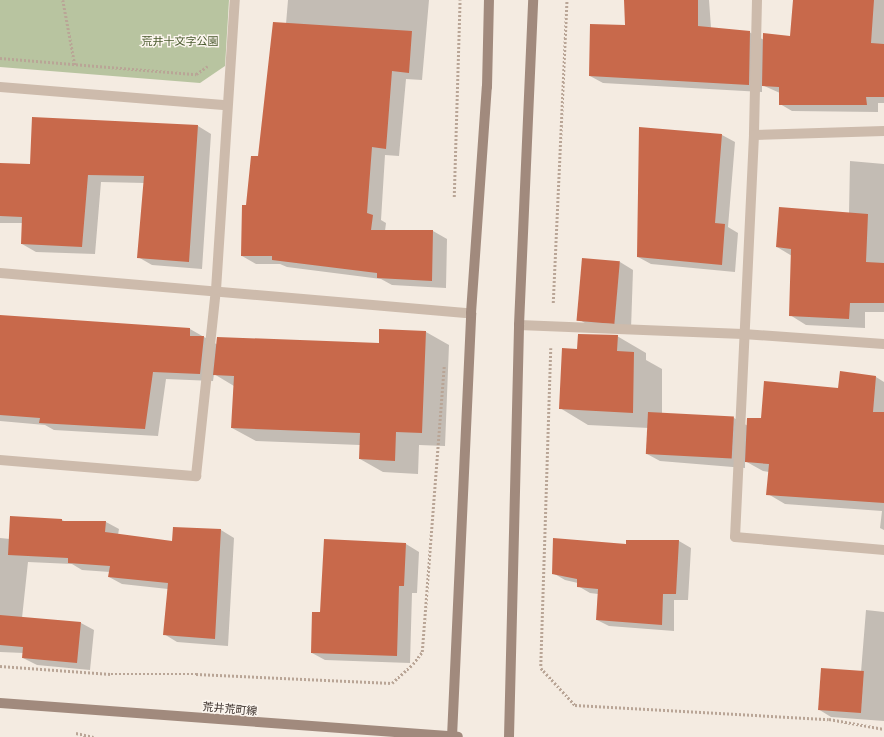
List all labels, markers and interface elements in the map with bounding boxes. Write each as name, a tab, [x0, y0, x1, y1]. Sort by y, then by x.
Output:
park label: 荒井十文字公園	[142, 34, 218, 48]
street label: 荒井荒町線	[202, 700, 258, 718]

